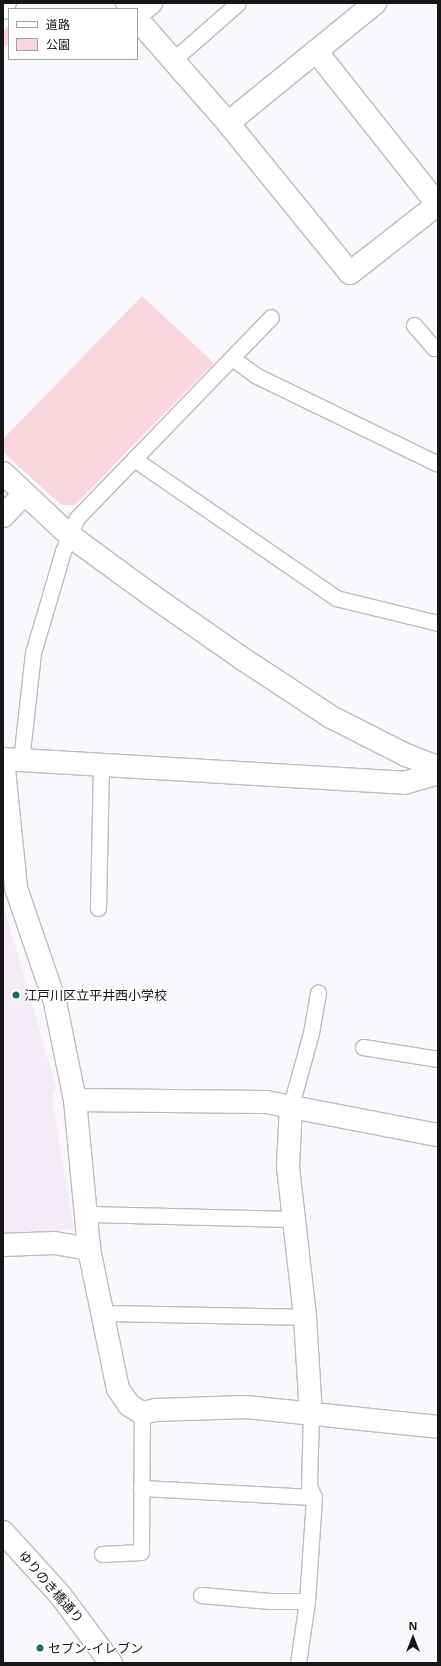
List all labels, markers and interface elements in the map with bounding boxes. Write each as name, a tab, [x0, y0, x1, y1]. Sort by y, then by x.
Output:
legend	[8, 8, 138, 60]
text: 道路	[46, 16, 70, 33]
text: 公園	[46, 36, 70, 53]
place label: 江戸川区立平井西小学校	[24, 987, 167, 1003]
marker: 江戸川区立平井西小学校	[11, 990, 21, 1000]
street label: ゆりのき橋通り	[15, 1548, 87, 1626]
north arrow	[393, 1618, 433, 1658]
text: N	[409, 1618, 417, 1633]
place label: セブン-イレブン	[48, 1640, 143, 1656]
marker: セブン-イレブン	[35, 1643, 45, 1653]

